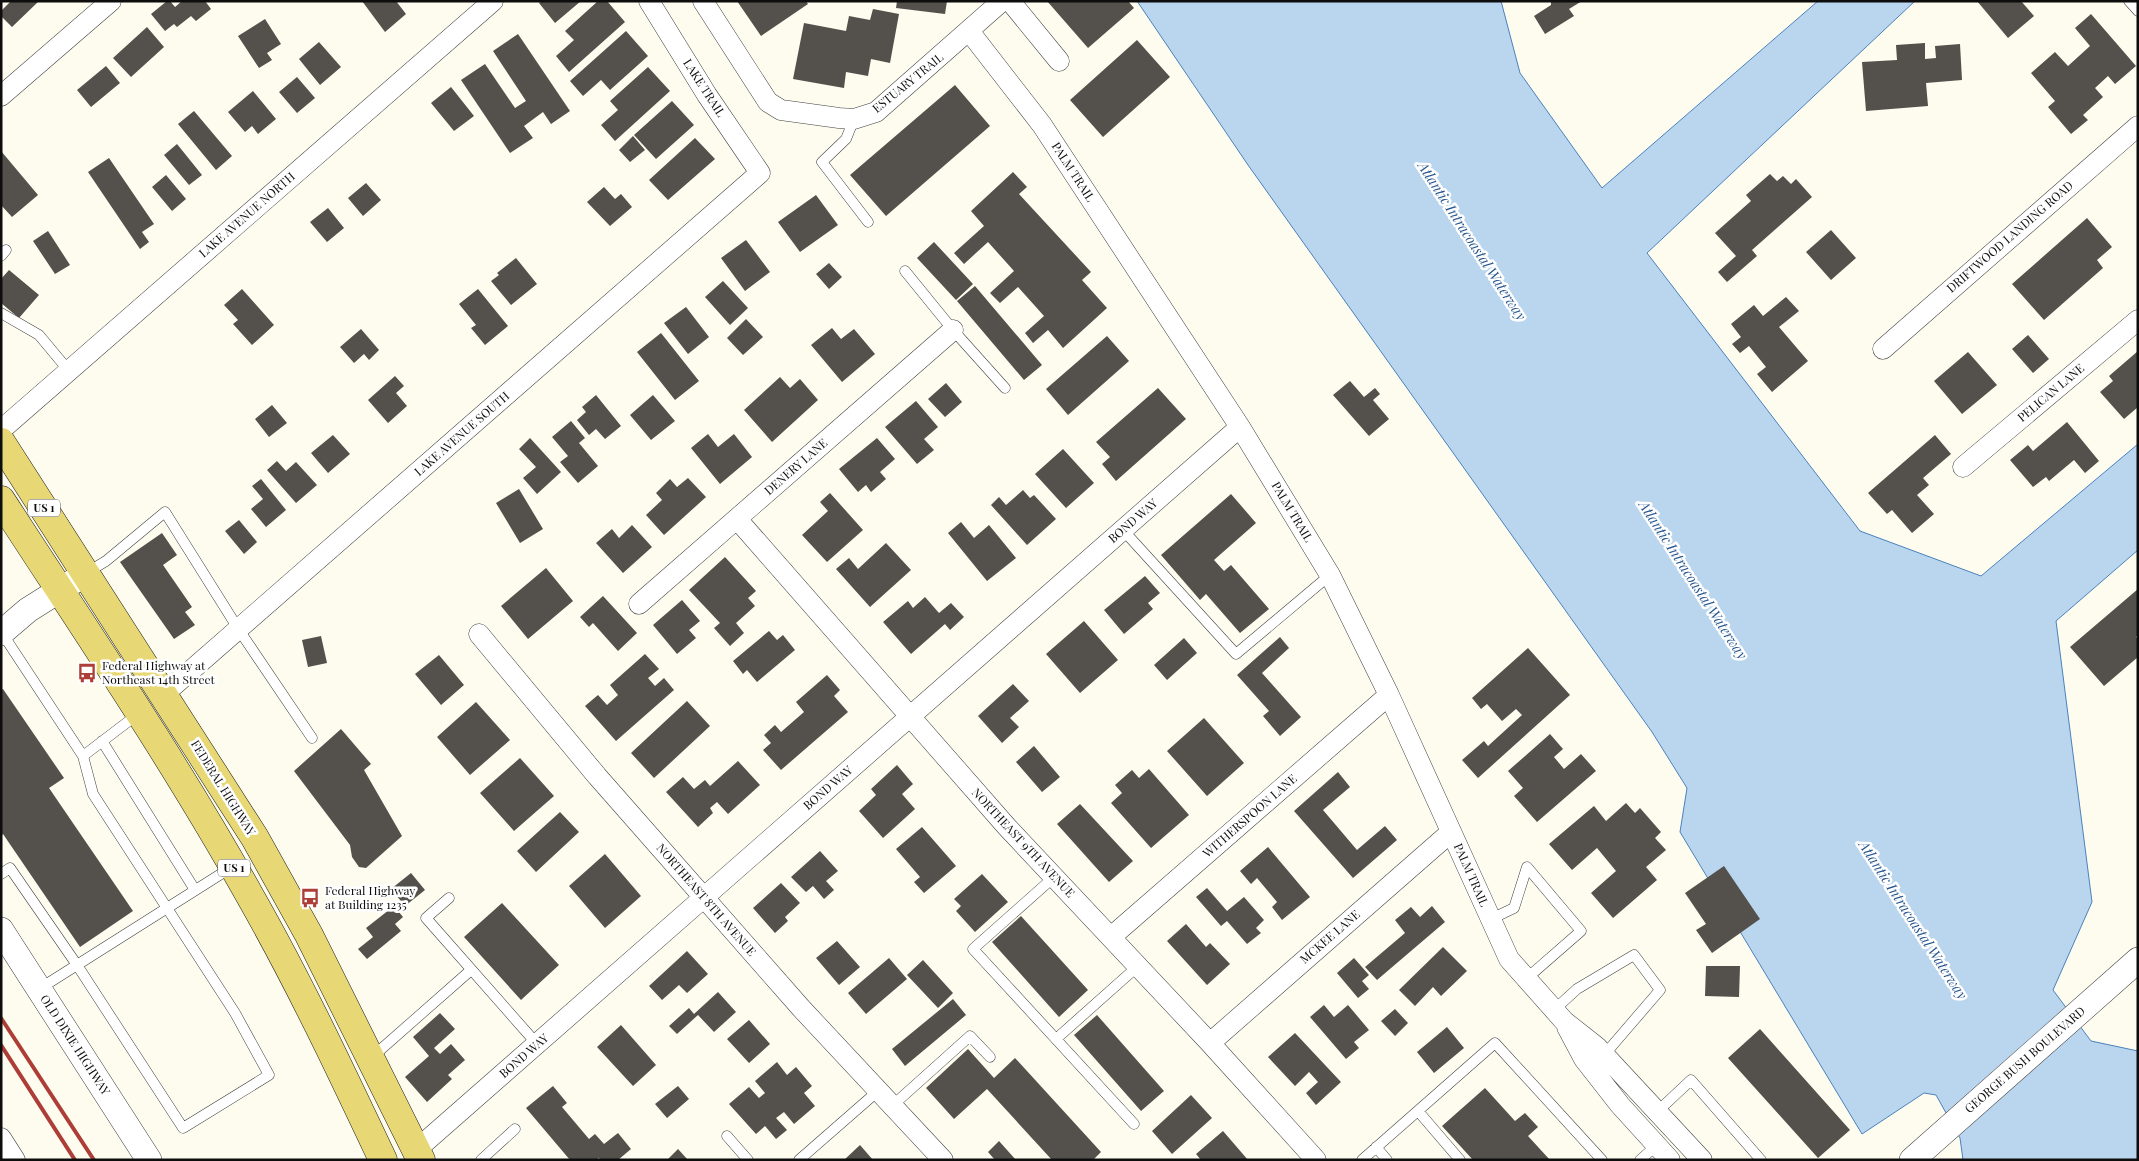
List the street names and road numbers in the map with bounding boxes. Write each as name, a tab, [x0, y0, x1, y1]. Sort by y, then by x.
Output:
street label: ESTUARY TRAIL	[869, 49, 946, 116]
street label: LAKE TRAIL	[680, 55, 729, 119]
street label: PALM TRAIL	[1049, 139, 1099, 204]
street label: LAKE AVENUE NORTH	[195, 168, 298, 260]
street label: DRIFTWOOD LANDING ROAD	[1943, 177, 2076, 296]
street label: PELICAN LANE	[2014, 360, 2087, 425]
street label: LAKE AVENUE SOUTH	[410, 388, 512, 479]
street label: DENERY LANE	[760, 434, 830, 498]
street label: PALM TRAIL	[1269, 478, 1317, 545]
street label: BOND WAY	[1104, 494, 1161, 546]
road number: US 1	[28, 499, 60, 516]
street label: FEDERAL HIGHWAY	[188, 737, 260, 839]
street label: BOND WAY	[799, 761, 856, 813]
street label: WITHERSPOON LANE	[1198, 770, 1300, 861]
street label: NORTHEAST 9TH AVENUE	[969, 784, 1079, 900]
street label: NORTHEAST 8TH AVENUE	[653, 840, 760, 959]
street label: PALM TRAIL	[1451, 840, 1493, 909]
road number: US 1	[218, 860, 250, 876]
street label: MCKEE LANE	[1296, 906, 1363, 967]
street label: OLD DIXIE HIGHWAY	[37, 991, 115, 1099]
street label: GEORGE BUSH BOULEVARD	[1961, 1002, 2088, 1116]
street label: BOND WAY	[495, 1029, 552, 1081]

